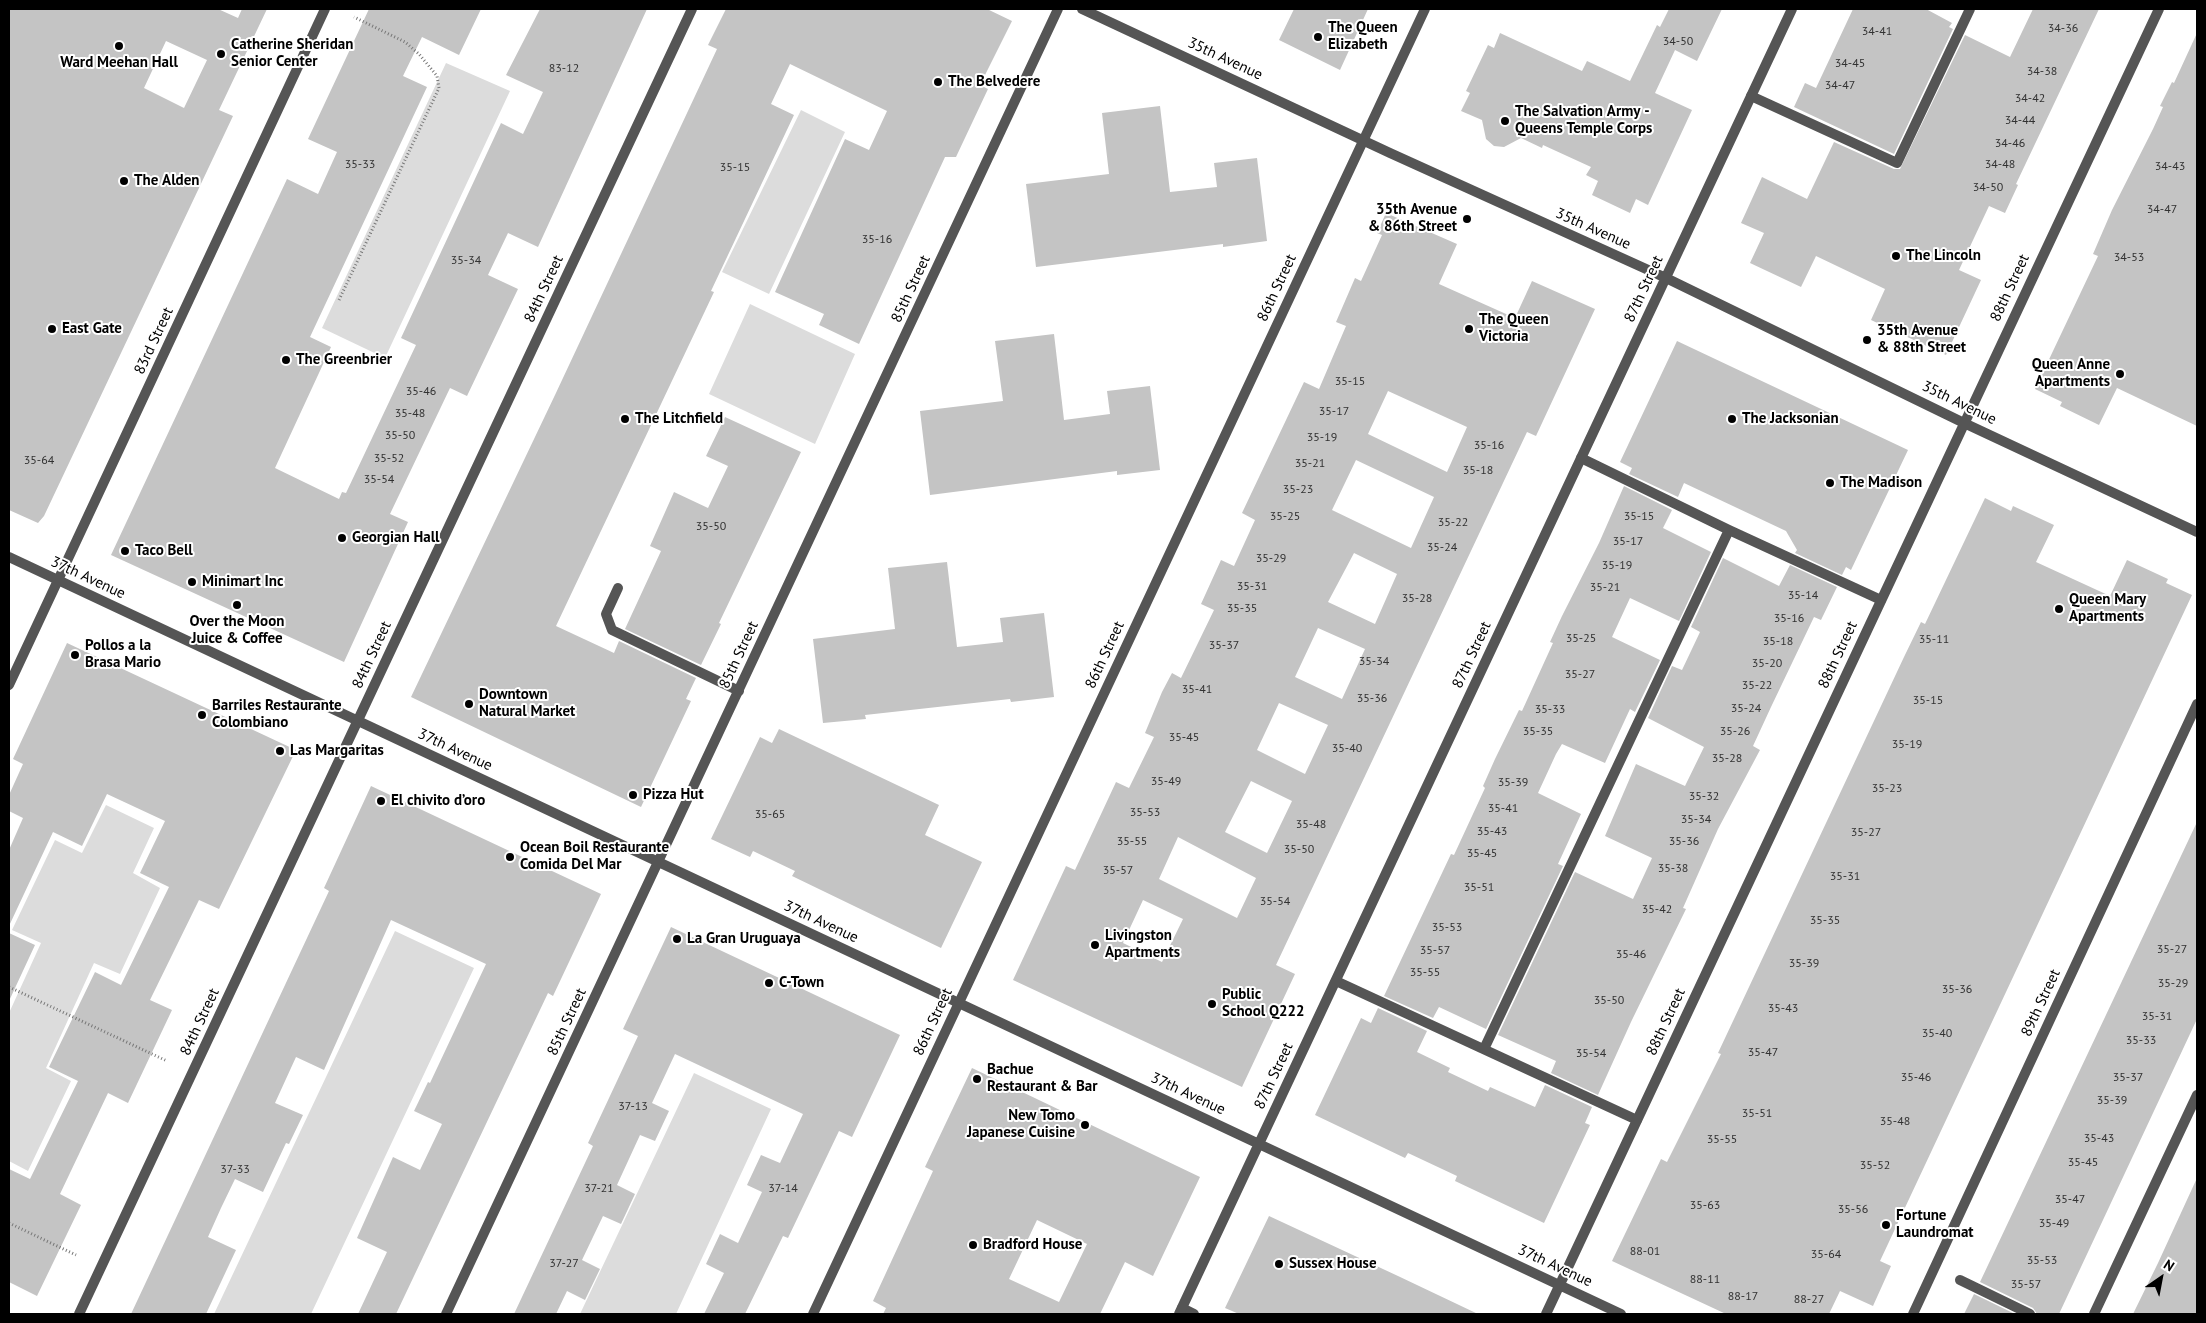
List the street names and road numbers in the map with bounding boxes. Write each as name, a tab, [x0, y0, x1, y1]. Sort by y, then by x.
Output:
street label: 35th Avenue	[1185, 34, 1265, 84]
street label: 35th Avenue	[1553, 204, 1633, 254]
street label: 86th Street	[1254, 252, 1300, 324]
street label: 88th Street	[1987, 252, 2033, 324]
street label: 84th Street	[521, 253, 567, 325]
street label: 85th Street	[888, 253, 934, 325]
street label: 87th Street	[1621, 253, 1667, 325]
street label: 83rd Street	[131, 305, 177, 377]
street label: 35th Avenue	[1919, 377, 1999, 429]
street label: 37th Avenue	[48, 553, 128, 603]
street label: 84th Street	[349, 619, 395, 691]
street label: 85th Street	[716, 619, 762, 691]
street label: 86th Street	[1082, 619, 1128, 691]
street label: 87th Street	[1449, 619, 1495, 691]
street label: 88th Street	[1815, 619, 1861, 691]
street label: 37th Avenue	[415, 725, 495, 775]
street label: 37th Avenue	[781, 897, 861, 947]
street label: 89th Street	[2018, 967, 2064, 1039]
street label: 84th Street	[177, 986, 223, 1058]
street label: 85th Street	[544, 986, 590, 1058]
street label: 86th Street	[910, 986, 956, 1058]
street label: 88th Street	[1643, 986, 1689, 1058]
street label: 87th Street	[1251, 1040, 1297, 1112]
street label: 37th Avenue	[1148, 1069, 1228, 1119]
street label: 37th Avenue	[1515, 1241, 1595, 1291]

